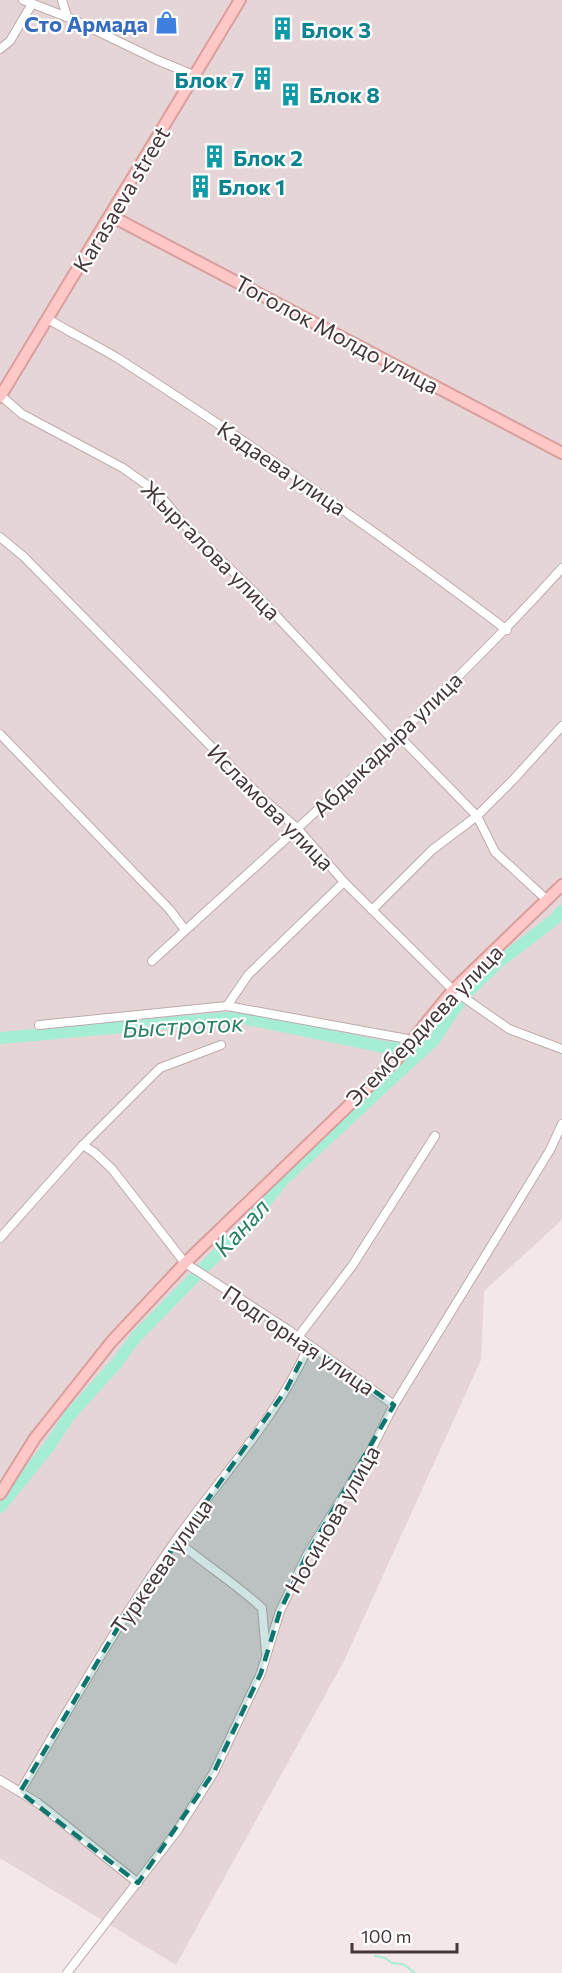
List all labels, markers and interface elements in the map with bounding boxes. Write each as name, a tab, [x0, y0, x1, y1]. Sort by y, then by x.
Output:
place label: Сто Армада	[24, 10, 148, 37]
shop icon: Сто Армада	[153, 10, 179, 36]
building icon: Блок 3	[270, 16, 296, 42]
place label: Блок 3	[301, 16, 371, 43]
place label: Блок 7	[175, 66, 244, 93]
building icon: Блок 7	[249, 66, 275, 92]
building icon: Блок 8	[278, 81, 304, 107]
place label: Блок 8	[309, 81, 380, 108]
street label: Karasaeva street	[67, 121, 175, 277]
building icon: Блок 2	[202, 144, 228, 170]
place label: Блок 2	[233, 144, 303, 171]
building icon: Блок 1	[187, 173, 213, 199]
place label: Блок 1	[218, 173, 285, 200]
street label: Тоголок Молдо улица	[230, 269, 444, 399]
street label: Кадаева улица	[212, 415, 352, 521]
street label: Жыргалова улица	[136, 475, 286, 625]
street label: Абдыкадыра улица	[307, 666, 467, 822]
street label: Исламова улица	[202, 738, 340, 876]
street label: Эгембердиева улица	[340, 939, 508, 1111]
water label: Быстроток	[121, 1007, 246, 1043]
water label: Канал	[207, 1192, 275, 1262]
street label: Подгорная улица	[218, 1279, 380, 1401]
street label: Носинова улица	[279, 1440, 385, 1598]
street label: Туркеева улица	[104, 1493, 218, 1639]
scale bar	[352, 1916, 457, 1954]
text: 100 m	[361, 1925, 411, 1947]

